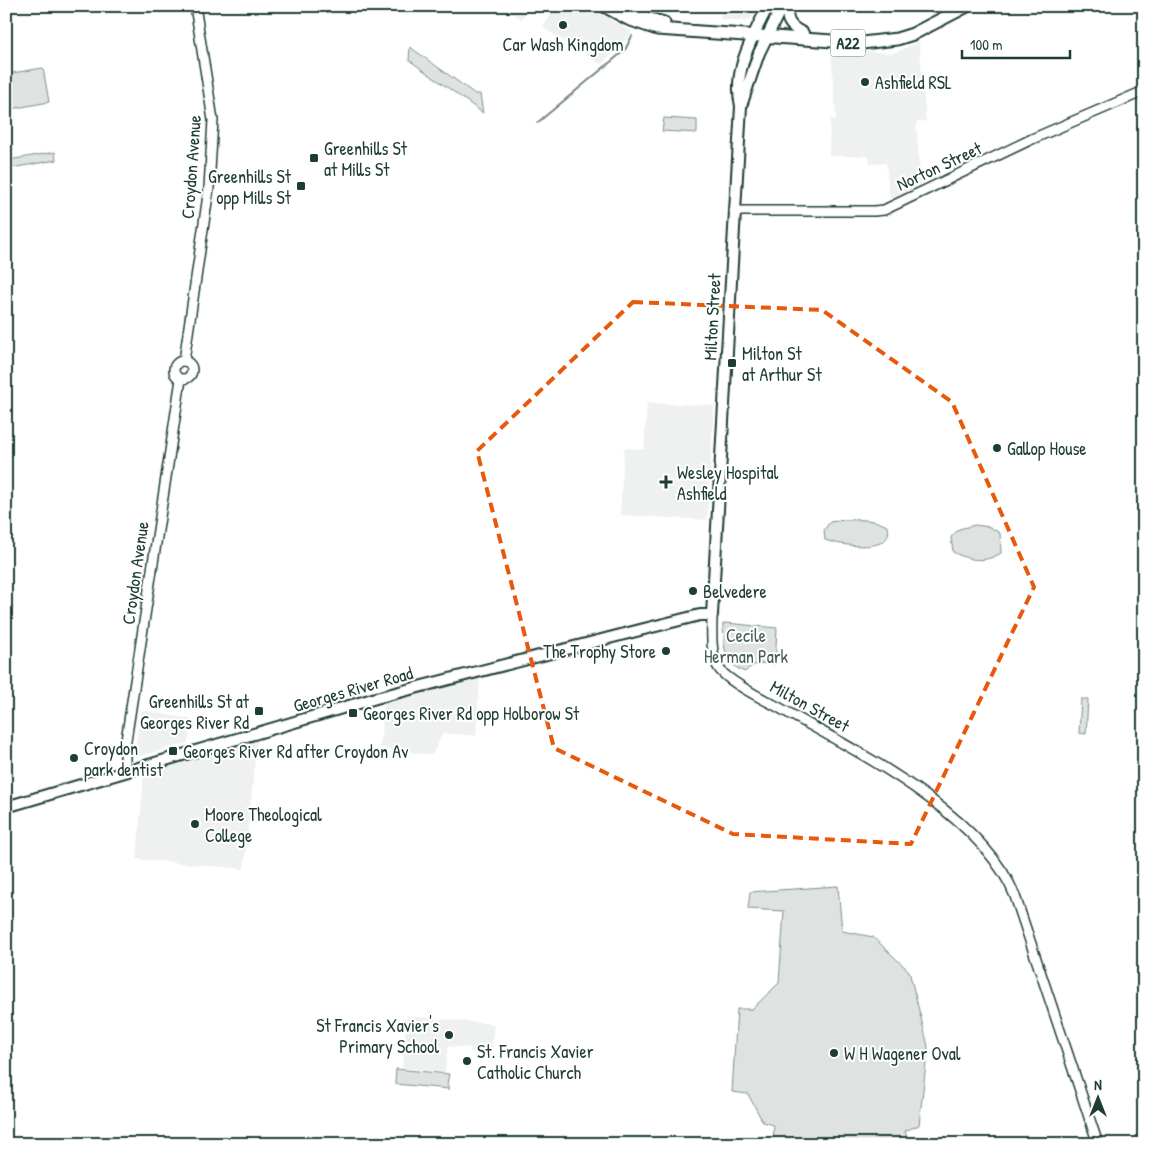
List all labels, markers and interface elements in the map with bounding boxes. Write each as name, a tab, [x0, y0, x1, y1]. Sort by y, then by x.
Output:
marker: Car Wash Kingdom	[557, 19, 569, 31]
scale bar	[962, 28, 1070, 60]
road number: A22	[830, 29, 866, 56]
place label: Car Wash Kingdom	[503, 32, 623, 57]
text: 100 m	[970, 34, 1003, 55]
place label: Ashfield RSL	[875, 70, 952, 95]
marker: Ashfield RSL	[859, 76, 871, 88]
street label: Croydon Avenue	[175, 114, 207, 220]
street label: Norton Street	[892, 135, 986, 197]
place label: Greenhills St at Mills St	[324, 136, 408, 182]
marker: Greenhills St at Mills St	[308, 152, 320, 164]
place label: Greenhills St opp Mills St	[208, 164, 292, 210]
marker: Greenhills St opp Mills St	[295, 180, 307, 192]
street label: Milton Street	[697, 272, 727, 361]
place label: Milton St at Arthur St	[742, 341, 822, 387]
marker: Milton St at Arthur St	[726, 357, 738, 369]
place label: Gallop House	[1007, 436, 1087, 461]
marker: Gallop House	[991, 442, 1003, 454]
place label: Wesley Hospital Ashfield	[677, 460, 778, 506]
marker: Wesley Hospital Ashfield	[659, 475, 673, 489]
street label: Croydon Avenue	[115, 520, 155, 626]
place label: Belvedere	[703, 579, 767, 604]
marker: Belvedere	[687, 585, 699, 597]
park label: Cecile Herman Park	[704, 623, 789, 669]
place label: The Trophy Store	[543, 639, 656, 664]
marker: The Trophy Store	[660, 645, 672, 657]
street label: Georges River Road	[290, 660, 416, 718]
street label: Milton Street	[766, 674, 855, 738]
place label: Greenhills St at Georges River Rd	[140, 689, 250, 735]
place label: Georges River Rd opp Holborow St	[363, 701, 580, 726]
marker: Greenhills St at Georges River Rd	[253, 705, 265, 717]
marker: Georges River Rd opp Holborow St	[347, 707, 359, 719]
place label: Croydon park dentist	[84, 736, 164, 782]
place label: Georges River Rd after Croydon Av	[183, 739, 408, 764]
marker: Georges River Rd after Croydon Av	[167, 745, 179, 757]
marker: Croydon park dentist	[68, 752, 80, 764]
place label: Moore Theological College	[205, 802, 322, 848]
marker: Moore Theological College	[189, 818, 201, 830]
place label: St Francis Xavier's Primary School	[316, 1013, 439, 1059]
marker: St Francis Xavier's Primary School	[443, 1029, 455, 1041]
place label: St. Francis Xavier Catholic Church	[477, 1039, 594, 1085]
place label: W H Wagener Oval	[844, 1041, 961, 1066]
marker: W H Wagener Oval	[828, 1047, 840, 1059]
marker: St. Francis Xavier Catholic Church	[461, 1055, 473, 1067]
north arrow	[1072, 1072, 1122, 1122]
text: N	[1094, 1075, 1102, 1094]

